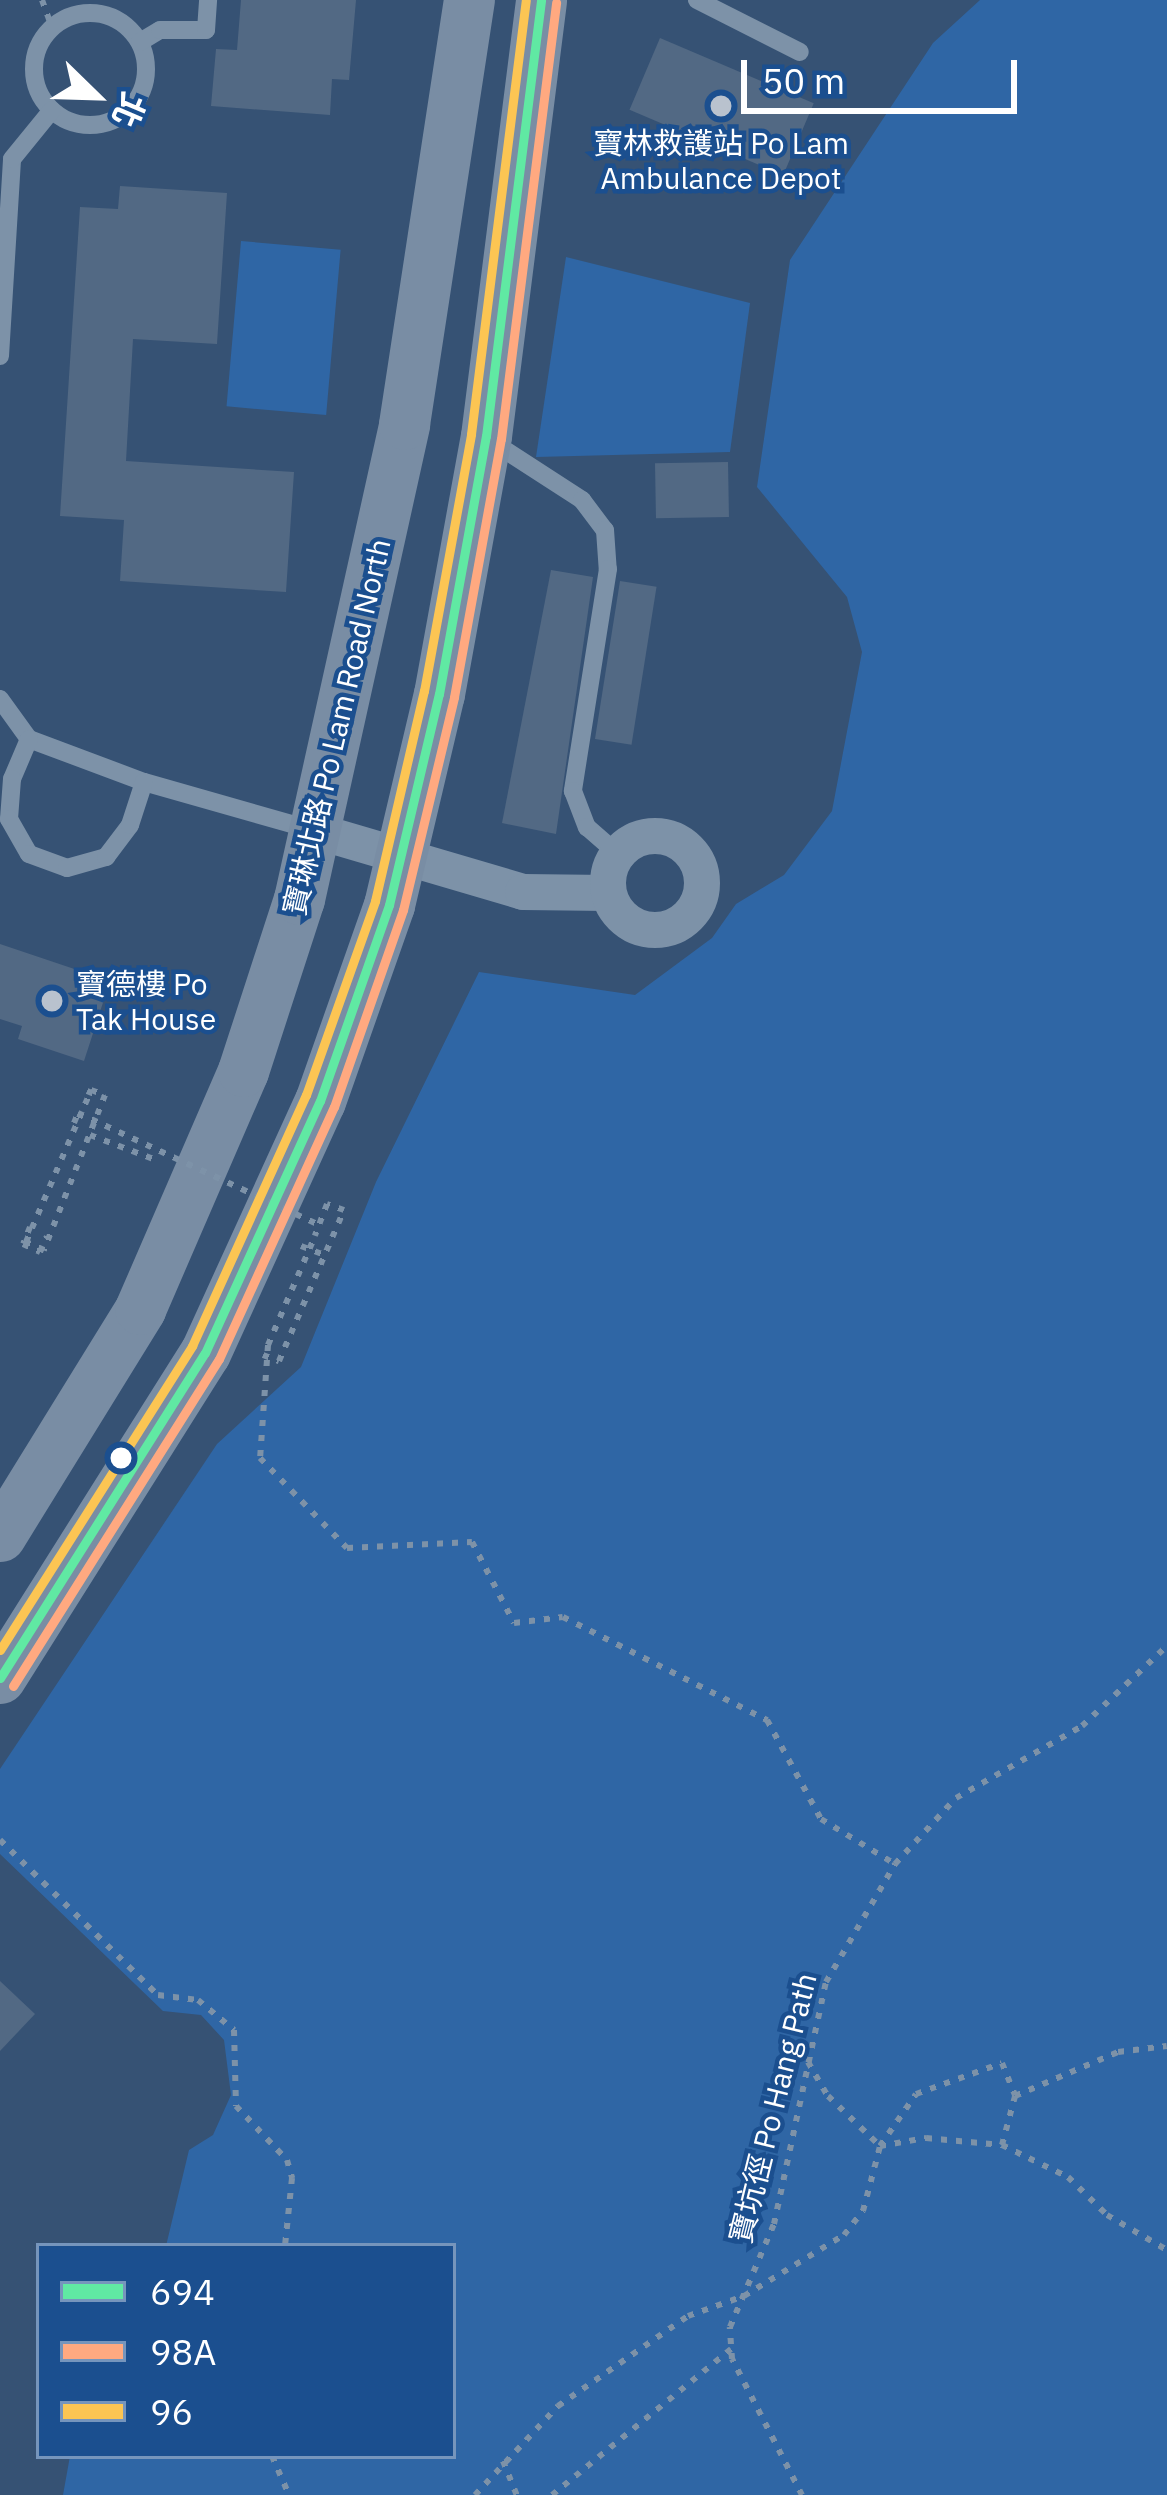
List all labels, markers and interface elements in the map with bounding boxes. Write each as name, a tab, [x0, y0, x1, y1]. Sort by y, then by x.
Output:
north arrow	[36, 36, 156, 156]
scale bar	[747, 36, 1023, 110]
text: 50 m	[762, 57, 845, 104]
text: 北	[103, 87, 156, 134]
marker: 寶林救護站 Po Lam Ambulance Depot	[708, 93, 734, 119]
place label: 寶林救護站 Po Lam Ambulance Depot	[593, 125, 849, 195]
street label: 寶琳北路 Po Lam Road North	[276, 535, 398, 919]
place label: 寶德樓 Po Tak House	[76, 966, 216, 1036]
marker: 寶德樓 Po Tak House	[39, 988, 65, 1014]
unlabelled marker	[110, 1447, 132, 1469]
street label: 寶坑徑 Po Hang Path	[722, 1969, 824, 2247]
legend	[36, 2243, 456, 2459]
text: 694	[150, 2268, 215, 2315]
text: 98A	[150, 2328, 216, 2375]
text: 96	[150, 2388, 193, 2435]

